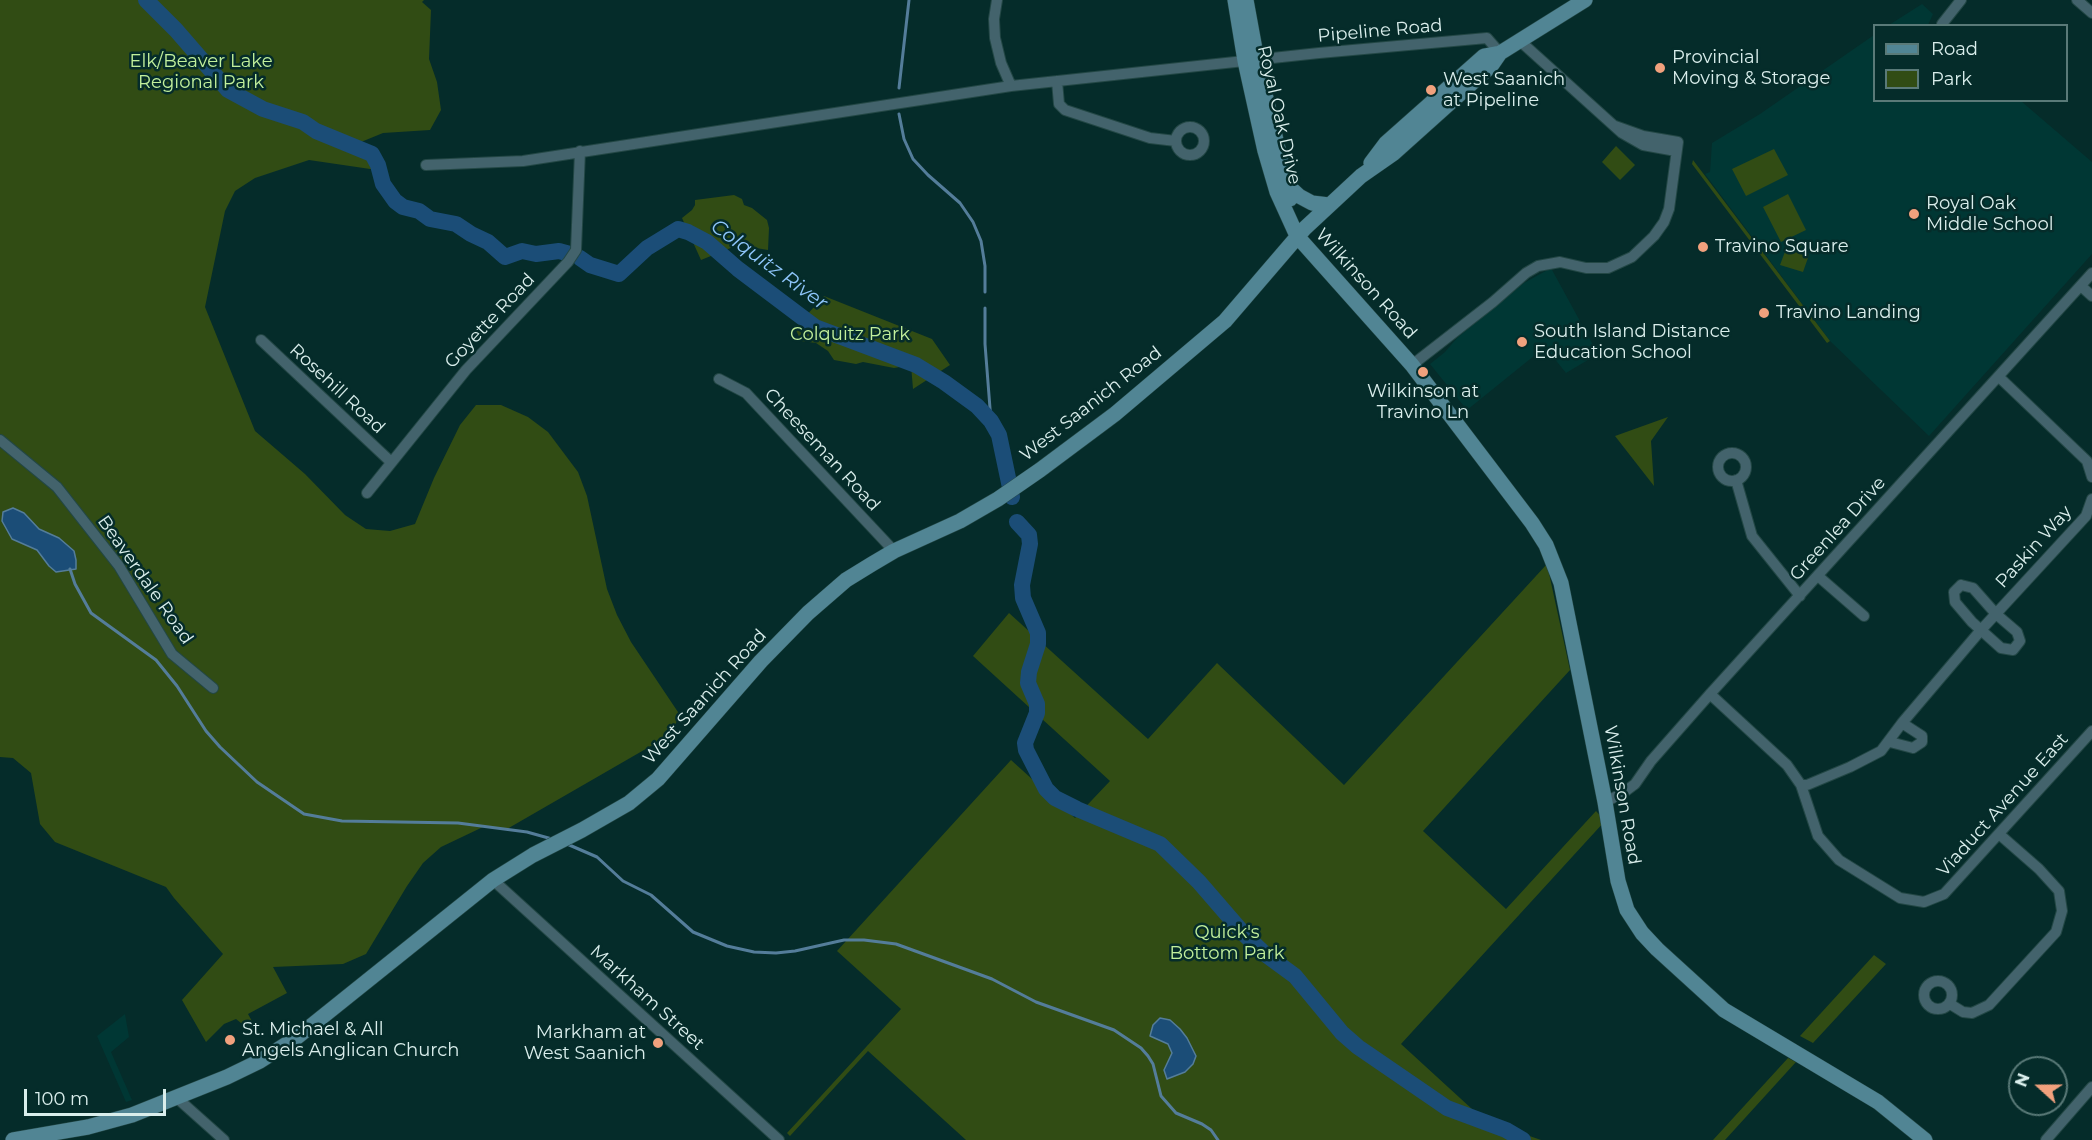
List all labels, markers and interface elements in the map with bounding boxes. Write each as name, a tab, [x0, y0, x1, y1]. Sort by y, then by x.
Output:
street label: Pipeline Road	[1317, 15, 1443, 47]
legend	[1873, 24, 2068, 102]
text: Road	[1931, 38, 1978, 60]
street label: Royal Oak Drive	[1253, 43, 1305, 187]
place label: Provincial Moving & Storage	[1672, 47, 1830, 90]
park label: Elk/Beaver Lake Regional Park	[129, 51, 273, 94]
marker: Provincial Moving & Storage	[1653, 61, 1667, 75]
text: Park	[1931, 68, 1972, 90]
place label: West Saanich at Pipeline	[1443, 69, 1565, 112]
marker: West Saanich at Pipeline	[1424, 83, 1438, 97]
place label: Royal Oak Middle School	[1926, 193, 2054, 236]
marker: Royal Oak Middle School	[1907, 207, 1921, 221]
water label: Colquitz River	[706, 215, 832, 315]
street label: Wilkinson Road	[1311, 224, 1421, 344]
place label: Travino Square	[1715, 236, 1849, 258]
marker: Travino Square	[1696, 240, 1710, 254]
street label: Goyette Road	[441, 269, 539, 373]
place label: Travino Landing	[1776, 302, 1921, 324]
marker: Travino Landing	[1757, 306, 1771, 320]
place label: South Island Distance Education School	[1534, 321, 1730, 364]
park label: Colquitz Park	[790, 324, 910, 346]
marker: South Island Distance Education School	[1515, 335, 1529, 349]
street label: Rosehill Road	[285, 339, 389, 439]
street label: West Saanich Road	[1016, 342, 1166, 466]
marker: Wilkinson at Travino Ln	[1416, 365, 1430, 379]
place label: Wilkinson at Travino Ln	[1367, 381, 1479, 424]
street label: Cheeseman Road	[760, 384, 884, 516]
street label: Greenlea Drive	[1786, 472, 1890, 586]
street label: Paskin Way	[1991, 501, 2077, 593]
street label: Beaverdale Road	[92, 511, 198, 649]
street label: West Saanich Road	[639, 625, 771, 769]
street label: Wilkinson Road	[1599, 724, 1645, 866]
street label: Viaduct Avenue East	[1933, 729, 2073, 881]
park label: Quick's Bottom Park	[1169, 922, 1285, 964]
street label: Markham Street	[585, 941, 709, 1055]
place label: St. Michael & All Angels Anglican Church	[242, 1019, 460, 1062]
place label: Markham at West Saanich	[524, 1022, 646, 1064]
marker: St. Michael & All Angels Anglican Church	[223, 1033, 237, 1047]
marker: Markham at West Saanich	[651, 1036, 665, 1050]
north arrow	[2008, 1056, 2068, 1116]
text: N	[2011, 1071, 2034, 1090]
scale bar	[27, 1077, 170, 1115]
text: 100 m	[35, 1088, 89, 1110]

